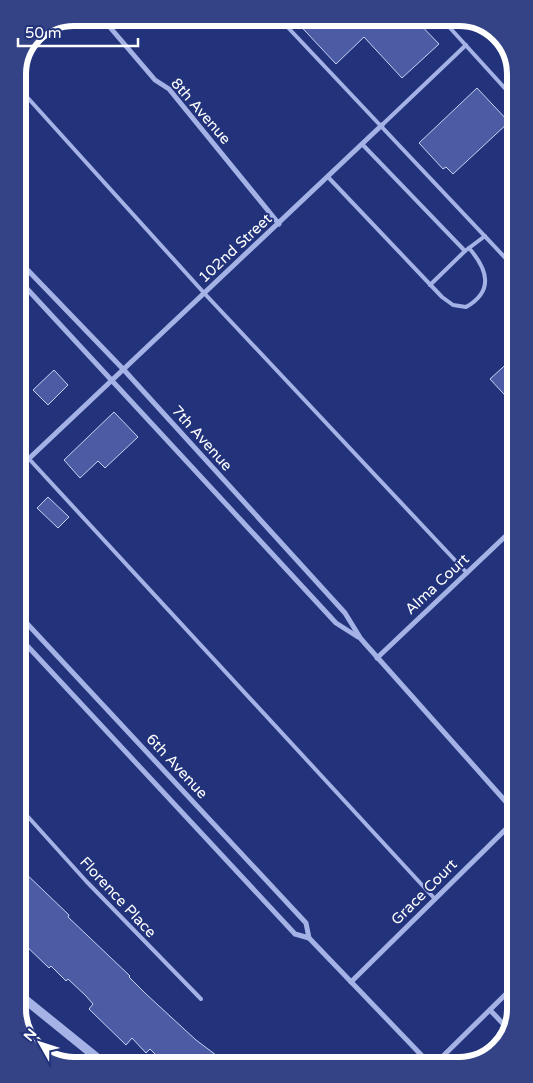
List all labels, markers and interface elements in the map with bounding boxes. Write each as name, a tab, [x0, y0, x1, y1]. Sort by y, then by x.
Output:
scale bar	[18, 15, 138, 47]
text: 50 m	[25, 24, 62, 42]
street label: 8th Avenue	[167, 74, 235, 148]
street label: 102nd Street	[195, 209, 276, 287]
street label: 7th Avenue	[168, 402, 236, 474]
street label: Alma Court	[401, 550, 473, 618]
street label: 6th Avenue	[142, 730, 212, 802]
street label: Florence Place	[76, 853, 160, 941]
street label: Grace Court	[387, 855, 461, 929]
north arrow	[15, 1018, 65, 1068]
text: N	[20, 1025, 40, 1045]

